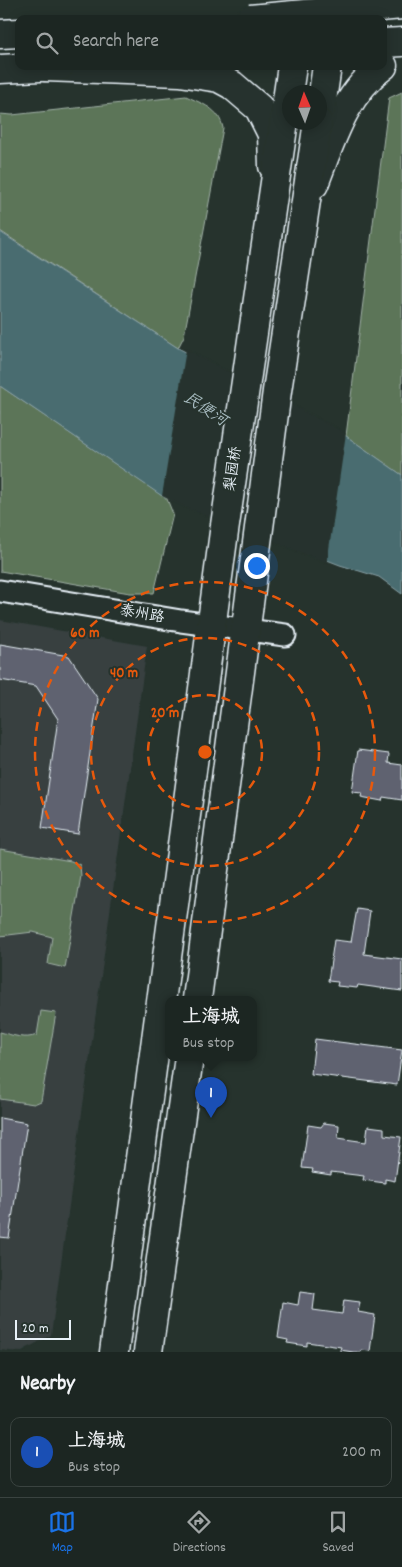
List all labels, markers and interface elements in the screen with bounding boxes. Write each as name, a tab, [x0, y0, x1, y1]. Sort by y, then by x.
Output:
search box	[15, 15, 387, 70]
icon: search	[33, 29, 61, 57]
text: Search here	[73, 29, 159, 56]
north arrow	[282, 85, 327, 130]
water label: 民便河	[179, 387, 234, 434]
street label: 梨园桥	[220, 445, 248, 493]
your location	[244, 553, 270, 579]
street label: 泰州路	[118, 600, 166, 630]
text: 60 m	[70, 623, 100, 645]
text: 40 m	[110, 663, 138, 685]
text: 20 m	[151, 703, 179, 725]
centre of rings	[196, 743, 214, 761]
popup	[165, 996, 257, 1061]
text: 上海城	[182, 1005, 240, 1032]
text: Bus stop	[182, 1032, 235, 1055]
pin: 1	[195, 1077, 227, 1118]
scale bar	[15, 1317, 71, 1340]
text: 20 m	[22, 1319, 49, 1339]
text: Nearby	[20, 1370, 75, 1400]
text: 上海城	[68, 1429, 125, 1456]
text: 1	[35, 1441, 39, 1464]
text: 200 m	[342, 1441, 381, 1464]
text: Bus stop	[68, 1456, 120, 1479]
tab: Map	[48, 1508, 76, 1558]
tab: Directions	[173, 1508, 226, 1558]
tab: Saved	[322, 1508, 354, 1558]

